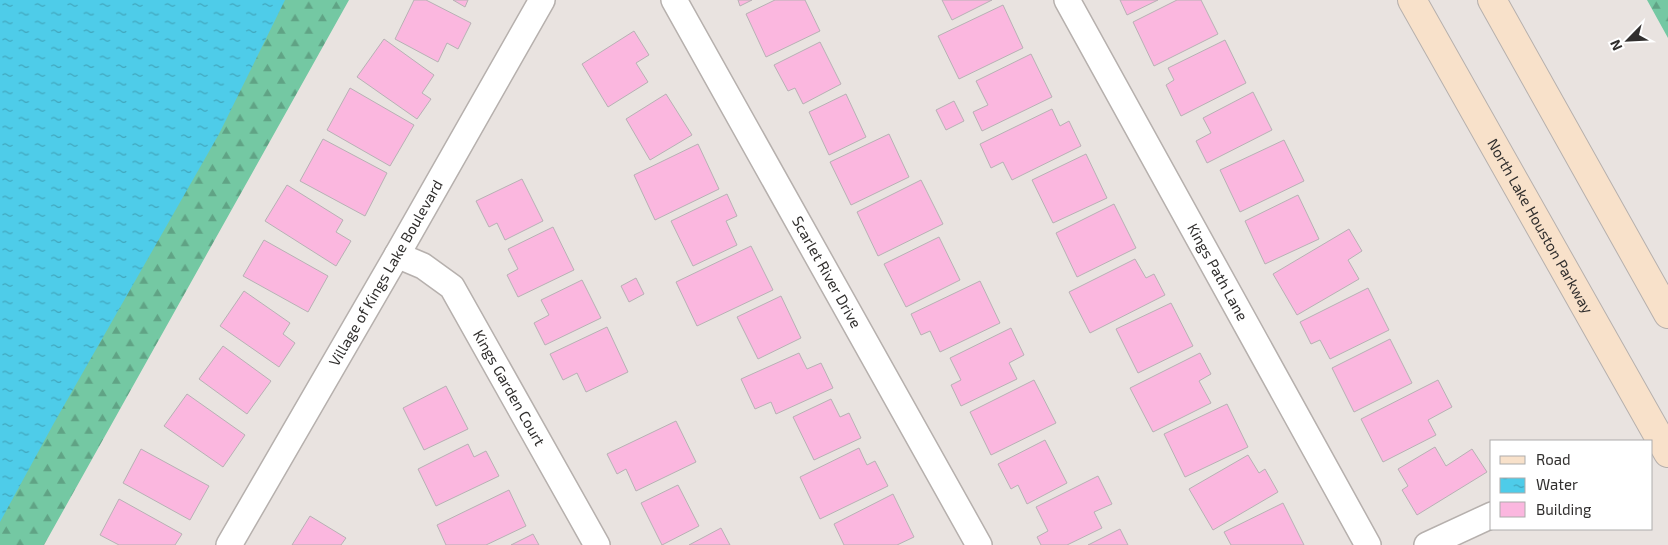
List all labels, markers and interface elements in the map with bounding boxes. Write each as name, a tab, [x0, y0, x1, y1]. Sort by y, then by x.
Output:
north arrow	[1603, 15, 1653, 65]
text: N	[1606, 37, 1625, 54]
street label: North Lake Houston Parkway	[1484, 135, 1597, 317]
street label: Village of Kings Lake Boulevard	[325, 176, 446, 369]
street label: Scarlet River Drive	[789, 213, 866, 331]
street label: Kings Path Lane	[1184, 220, 1252, 323]
street label: Kings Garden Court	[470, 326, 550, 449]
legend	[1490, 440, 1653, 530]
text: Road	[1536, 450, 1571, 468]
text: Water	[1536, 475, 1578, 493]
text: Building	[1536, 500, 1592, 518]

